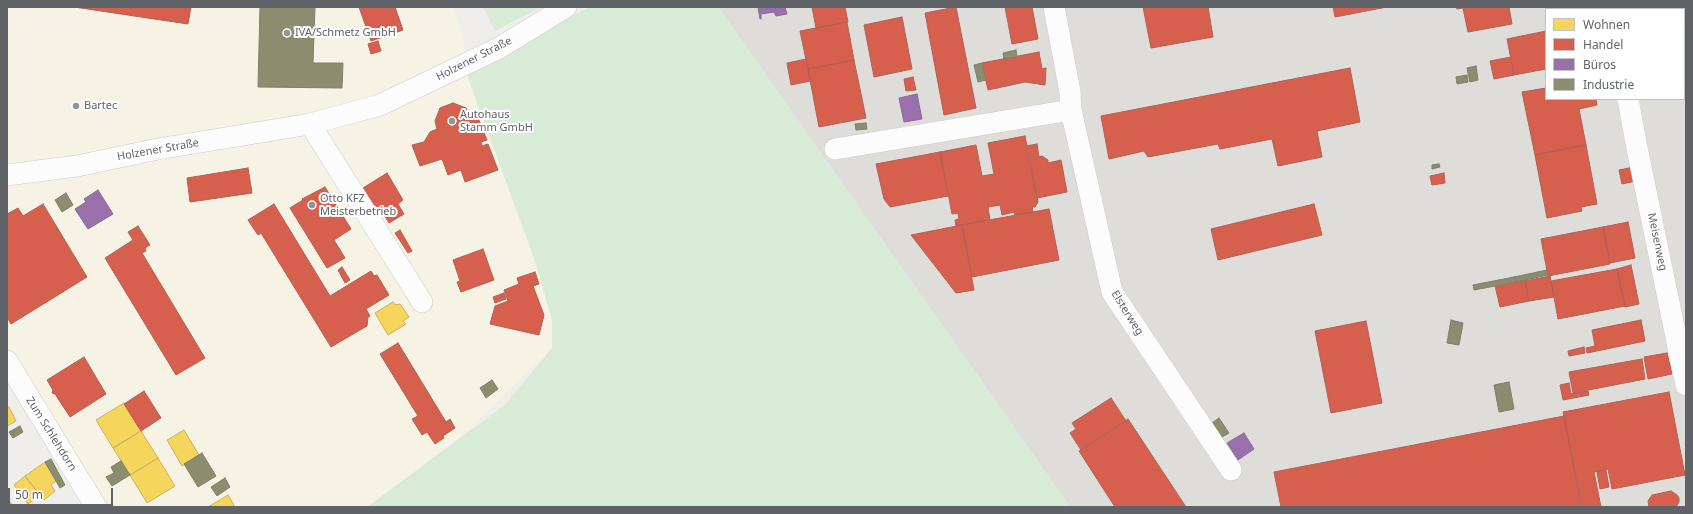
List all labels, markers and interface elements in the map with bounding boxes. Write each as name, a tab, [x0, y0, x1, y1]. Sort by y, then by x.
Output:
legend	[1545, 8, 1685, 100]
text: Wohnen	[1583, 16, 1630, 33]
place label: IVA/Schmetz GmbH	[295, 26, 396, 40]
marker: IVA/Schmetz GmbH	[282, 28, 292, 38]
street label: Holzener Straße	[434, 34, 514, 84]
text: Handel	[1583, 36, 1623, 53]
text: Büros	[1583, 56, 1616, 73]
text: Industrie	[1583, 76, 1634, 93]
place label: Bartec	[84, 99, 117, 113]
marker: Bartec	[71, 101, 81, 111]
place label: Autohaus Stamm GmbH	[460, 108, 533, 134]
marker: Autohaus Stamm GmbH	[447, 116, 457, 126]
street label: Holzener Straße	[116, 136, 200, 164]
place label: Otto KFZ Meisterbetrieb	[320, 192, 396, 218]
marker: Otto KFZ Meisterbetrieb	[307, 200, 317, 210]
street label: Meisenweg	[1644, 212, 1670, 272]
street label: Elsterweg	[1108, 288, 1146, 338]
street label: Zum Schlehdorn	[23, 394, 79, 474]
scale bar	[10, 480, 115, 506]
text: 50 m	[15, 486, 43, 503]

